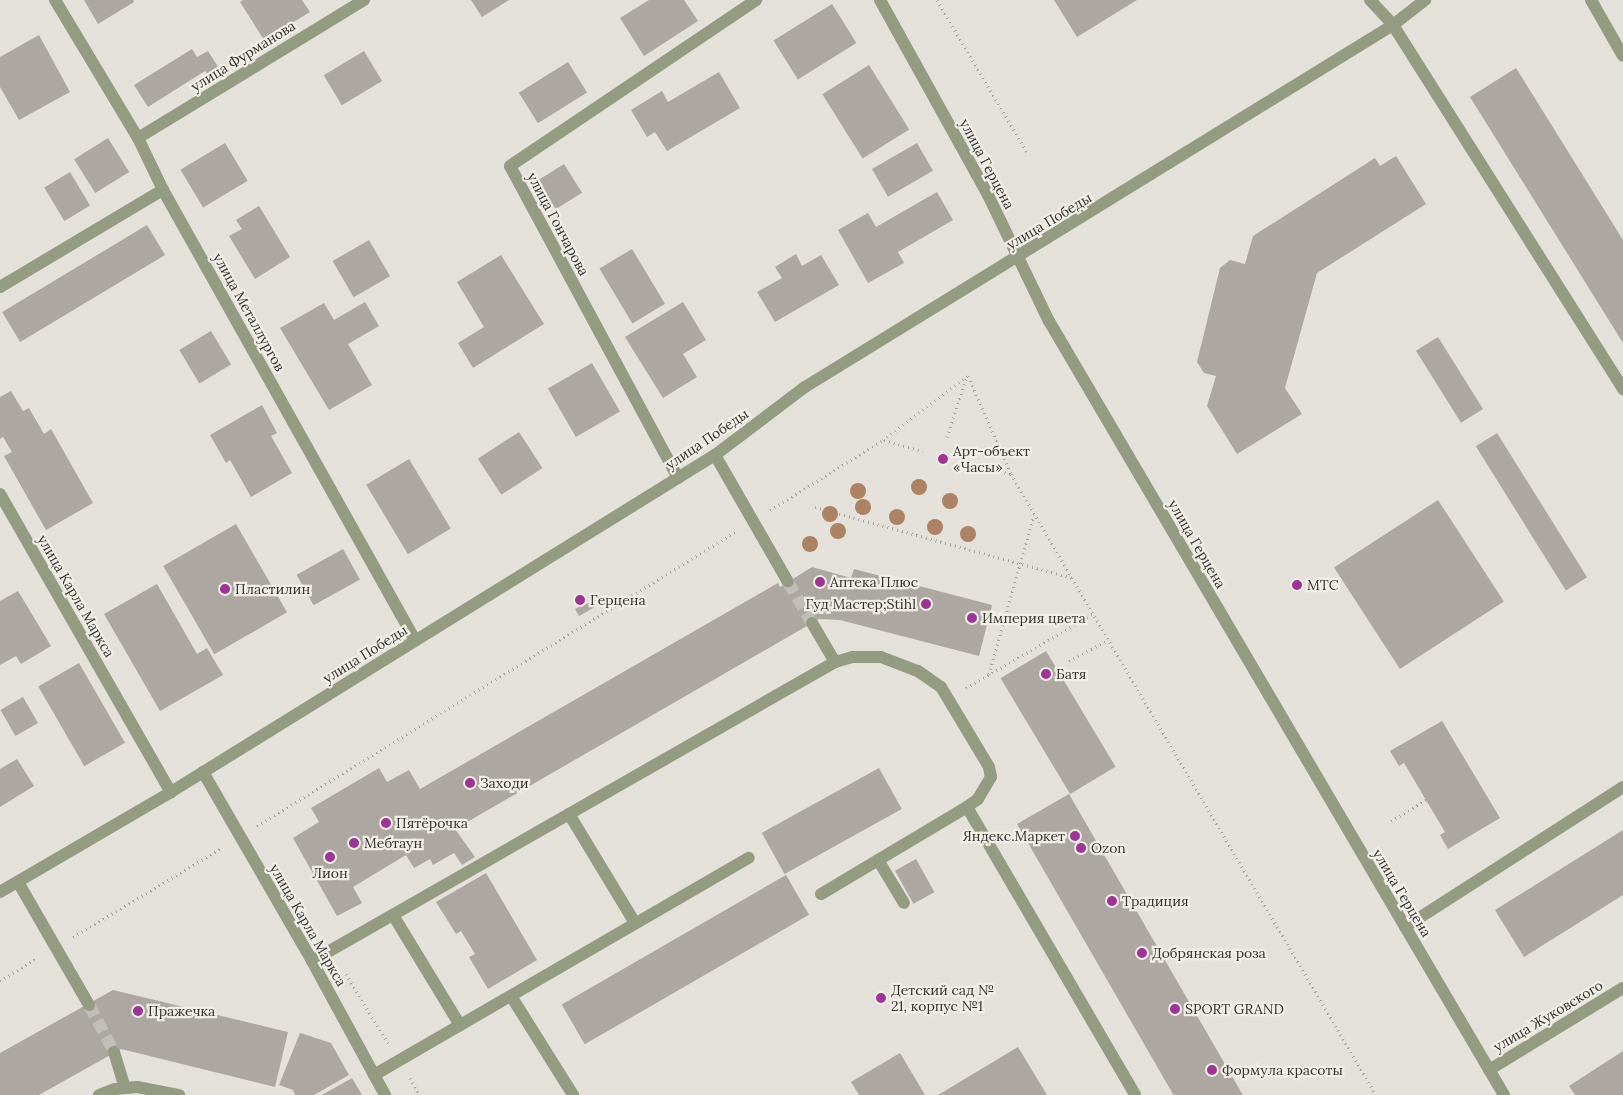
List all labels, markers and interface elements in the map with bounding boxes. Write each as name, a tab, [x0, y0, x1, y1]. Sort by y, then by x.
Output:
street label: улица Фурманова	[188, 17, 298, 95]
street label: улица Герцена	[956, 116, 1018, 212]
street label: улица Гончарова	[524, 169, 592, 279]
street label: улица Победы	[1003, 189, 1095, 253]
street label: улица Металлургов	[210, 250, 288, 374]
street label: улица Победы	[662, 405, 752, 473]
place label: Арт-объект «Часы»	[953, 443, 1030, 476]
marker: Арт-объект «Часы»	[937, 453, 949, 465]
street label: улица Герцена	[1165, 497, 1229, 591]
street label: улица Карла Маркса	[34, 532, 118, 660]
place label: Аптека Плюс	[830, 574, 918, 590]
marker: Аптека Плюс	[814, 576, 826, 588]
place label: МТС	[1307, 577, 1339, 593]
marker: МТС	[1291, 579, 1303, 591]
place label: Пластилин	[235, 581, 310, 597]
marker: Пластилин	[219, 583, 231, 595]
place label: Герцена	[590, 592, 646, 608]
marker: Герцена	[574, 594, 586, 606]
place label: Гуд Мастер;Stihl	[805, 596, 916, 612]
marker: Гуд Мастер;Stihl	[920, 598, 932, 610]
place label: Империя цвета	[982, 610, 1086, 626]
marker: Империя цвета	[966, 612, 978, 624]
street label: улица Победы	[320, 621, 410, 687]
place label: Батя	[1056, 666, 1086, 682]
marker: Батя	[1040, 668, 1052, 680]
place label: Заходи	[480, 775, 528, 791]
marker: Заходи	[464, 777, 476, 789]
place label: Пятёрочка	[396, 815, 468, 831]
marker: Пятёрочка	[380, 817, 392, 829]
place label: Яндекс.Маркет	[962, 828, 1065, 844]
marker: Яндекс.Маркет	[1069, 830, 1081, 842]
place label: Мебтаун	[364, 835, 422, 851]
marker: Мебтаун	[348, 837, 360, 849]
place label: Ozon	[1091, 840, 1126, 856]
marker: Ozon	[1075, 842, 1087, 854]
street label: улица Герцена	[1369, 846, 1435, 940]
marker: Лион	[324, 851, 336, 863]
street label: улица Карла Маркса	[266, 861, 350, 989]
place label: Лион	[312, 865, 348, 881]
place label: Традиция	[1122, 893, 1189, 909]
marker: Традиция	[1106, 895, 1118, 907]
place label: Добрянская роза	[1152, 945, 1266, 961]
marker: Добрянская роза	[1136, 947, 1148, 959]
street label: улица Жуковского	[1490, 977, 1606, 1055]
place label: Детский сад № 21, корпус №1	[891, 982, 994, 1014]
marker: Детский сад № 21, корпус №1	[875, 992, 887, 1004]
place label: SPORT GRAND	[1185, 1001, 1284, 1017]
place label: Пражечка	[148, 1003, 215, 1019]
marker: SPORT GRAND	[1169, 1003, 1181, 1015]
marker: Пражечка	[132, 1005, 144, 1017]
place label: Формула красоты	[1222, 1062, 1343, 1078]
marker: Формула красоты	[1206, 1064, 1218, 1076]

